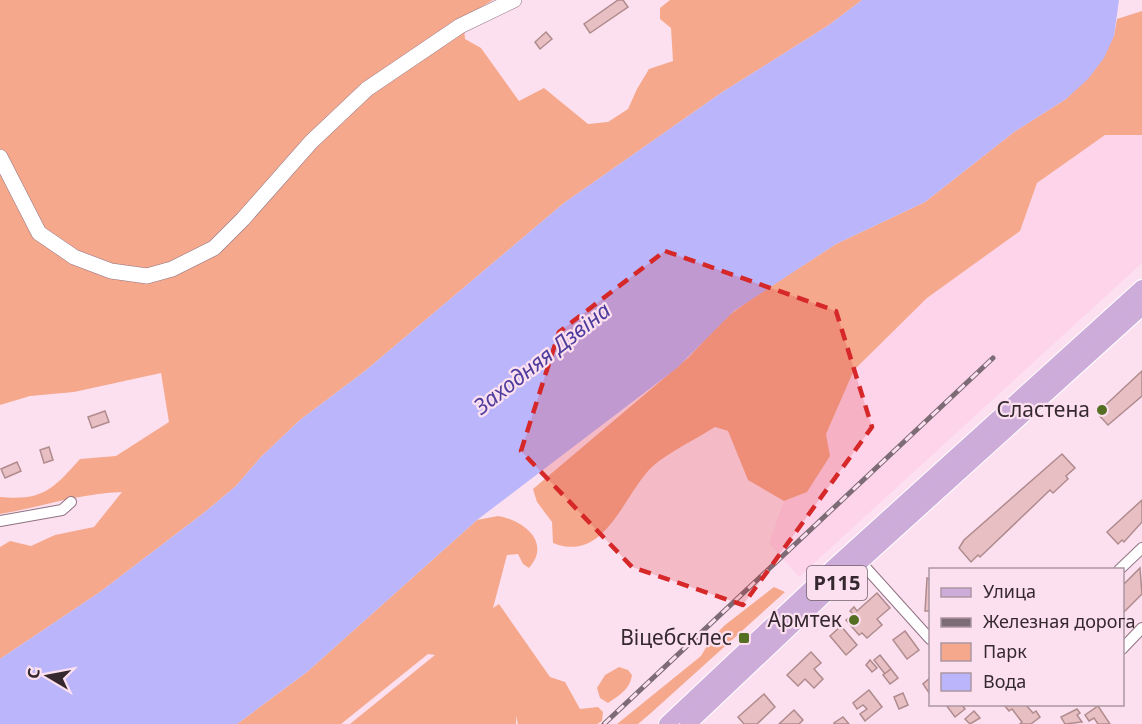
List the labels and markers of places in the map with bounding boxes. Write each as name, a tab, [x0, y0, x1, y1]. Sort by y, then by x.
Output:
place label: Сластена	[997, 395, 1090, 423]
marker: Сластена	[1095, 403, 1109, 417]
place label: Армтек	[767, 605, 842, 633]
marker: Армтек	[847, 613, 861, 627]
place label: Віцебсклес	[620, 623, 732, 651]
marker: Віцебсклес	[737, 631, 751, 645]

